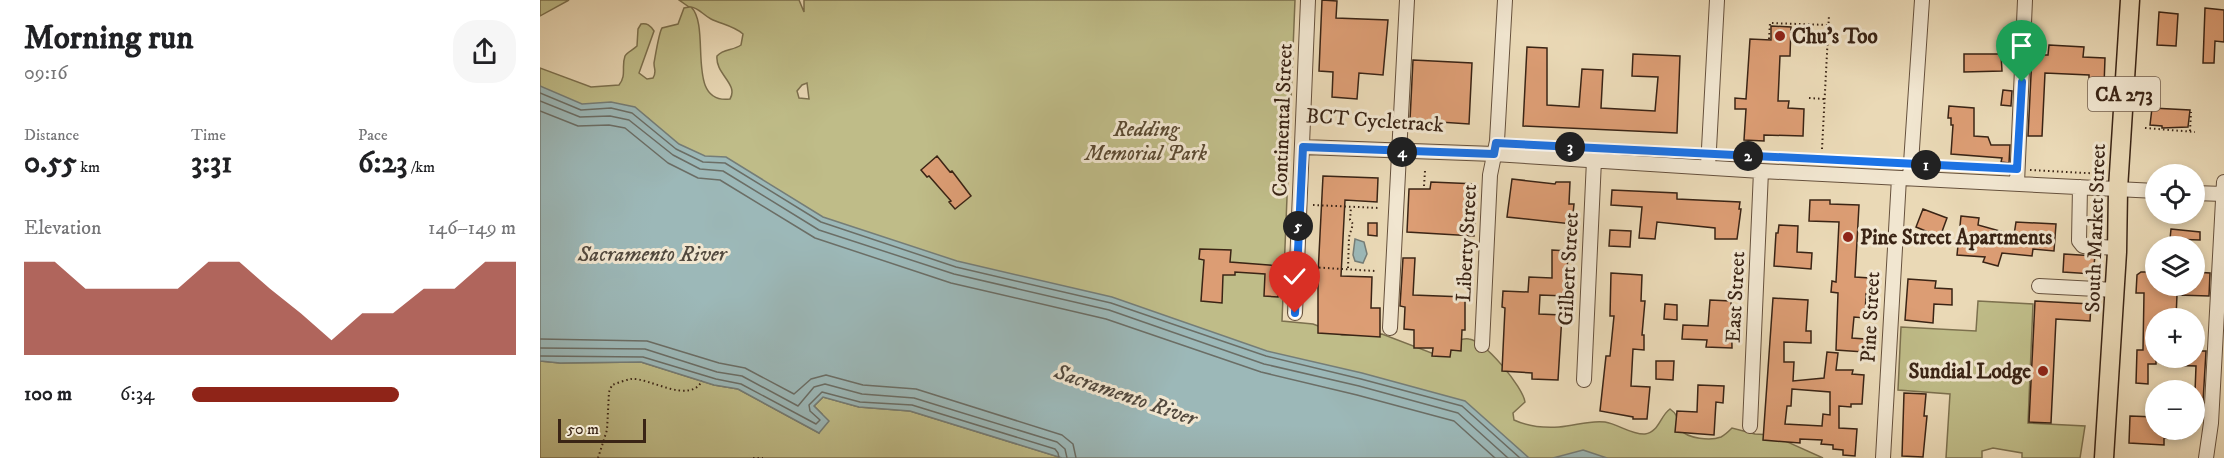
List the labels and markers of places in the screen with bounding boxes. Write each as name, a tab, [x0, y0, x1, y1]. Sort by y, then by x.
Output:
pin	[1996, 20, 2047, 82]
place label: Chu's Too	[1792, 24, 1878, 50]
marker: Chu's Too	[1773, 29, 1787, 43]
pin: 3	[1555, 132, 1585, 162]
pin: 4	[1387, 137, 1417, 167]
pin: 2	[1733, 141, 1763, 171]
pin: 1	[1911, 150, 1941, 180]
pin: 5	[1283, 211, 1313, 241]
place label: Pine Street Apartments	[1860, 225, 2052, 251]
marker: Pine Street Apartments	[1841, 230, 1855, 244]
pin	[1269, 251, 1320, 313]
place label: Sundial Lodge	[1909, 359, 2031, 385]
marker: Sundial Lodge	[2036, 364, 2050, 378]

